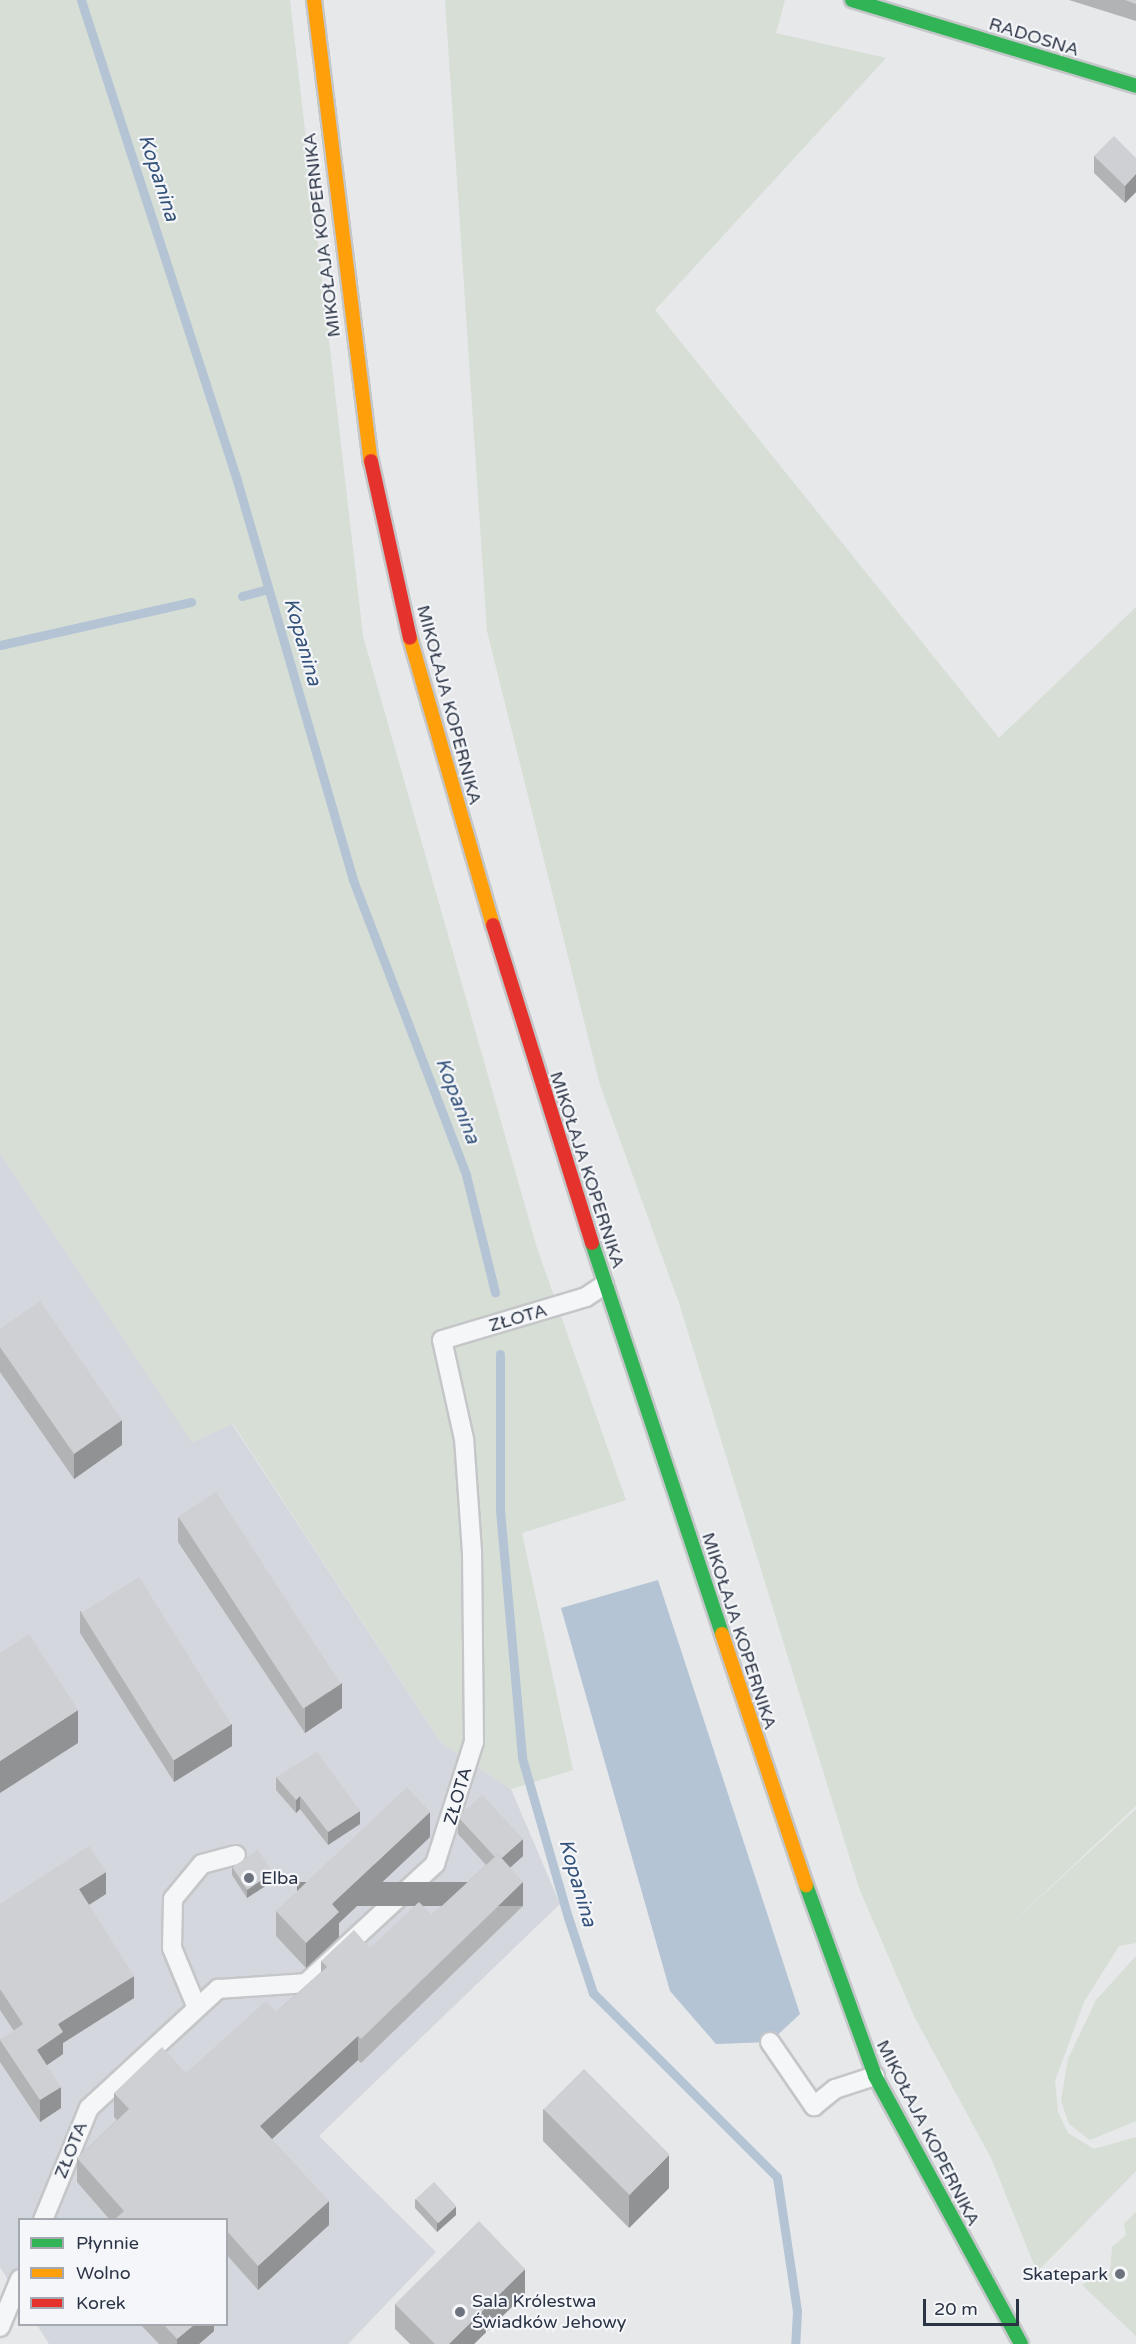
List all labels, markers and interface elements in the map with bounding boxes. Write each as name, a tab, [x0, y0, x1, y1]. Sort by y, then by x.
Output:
street label: RADOSNA	[986, 13, 1082, 61]
water label: Kopanina	[133, 131, 183, 225]
street label: MIKOŁAJA KOPERNIKA	[299, 131, 345, 339]
water label: Kopanina	[278, 595, 326, 689]
street label: MIKOŁAJA KOPERNIKA	[412, 603, 486, 807]
water label: Kopanina	[430, 1055, 484, 1147]
street label: MIKOŁAJA KOPERNIKA	[545, 1069, 629, 1271]
street label: ZŁOTA	[487, 1299, 549, 1337]
street label: MIKOŁAJA KOPERNIKA	[697, 1530, 781, 1732]
street label: ZŁOTA	[439, 1765, 477, 1827]
water label: Kopanina	[553, 1836, 601, 1930]
place label: Elba	[261, 1867, 298, 1889]
marker: Elba	[242, 1871, 256, 1885]
street label: MIKOŁAJA KOPERNIKA	[872, 2036, 984, 2230]
street label: ZŁOTA	[50, 2118, 92, 2182]
legend	[18, 2218, 228, 2326]
text: Płynnie	[76, 2232, 139, 2254]
text: Wolno	[76, 2262, 131, 2284]
place label: Skatepark	[1022, 2263, 1108, 2285]
marker: Skatepark	[1113, 2267, 1127, 2281]
scale bar	[926, 2287, 1022, 2325]
place label: Sala Królestwa Świadków Jehowy	[472, 2291, 626, 2334]
text: Korek	[76, 2292, 126, 2314]
text: 20 m	[934, 2298, 978, 2320]
marker: Sala Królestwa Świadków Jehowy	[453, 2305, 467, 2319]

